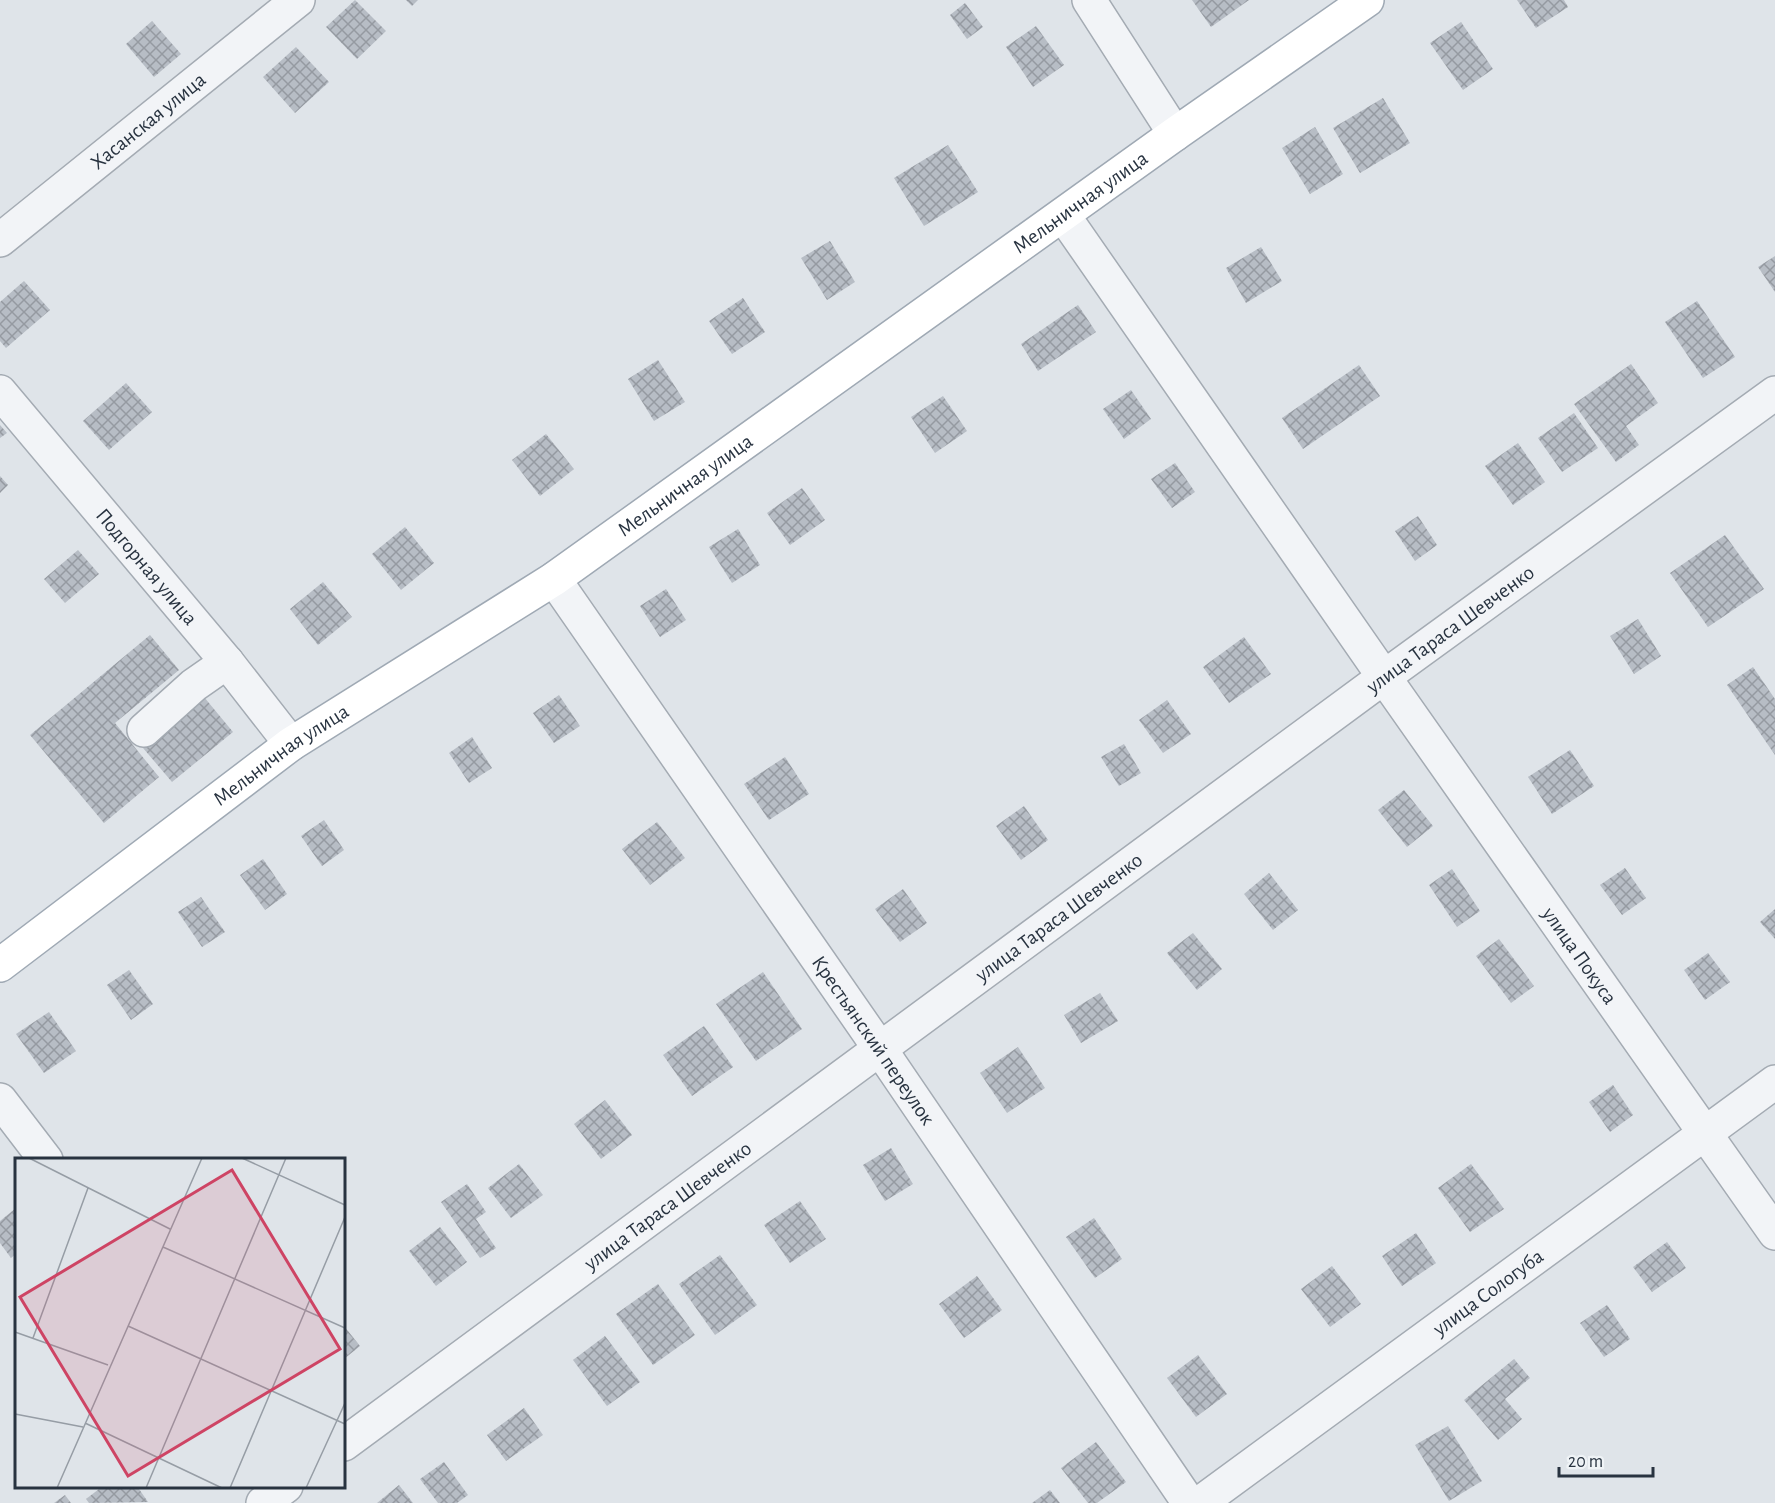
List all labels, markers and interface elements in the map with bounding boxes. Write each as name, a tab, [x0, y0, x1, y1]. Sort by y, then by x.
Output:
street label: Хасанская улица	[87, 69, 210, 174]
street label: Мельничная улица	[1009, 147, 1152, 258]
street label: Мельничная улица	[614, 430, 757, 541]
street label: Подгорная улица	[92, 504, 201, 629]
street label: улица Тараса Шевченко	[1362, 562, 1538, 698]
street label: Мельничная улица	[210, 700, 353, 810]
street label: улица Тараса Шевченко	[971, 849, 1146, 986]
street label: улица Покуса	[1538, 903, 1621, 1008]
street label: Крестьянский переулок	[808, 952, 939, 1129]
street label: улица Тараса Шевченко	[580, 1138, 755, 1275]
inset map	[15, 1158, 345, 1488]
street label: улица Сологуба	[1428, 1245, 1548, 1340]
scale bar	[1559, 1440, 1654, 1478]
text: 20 m	[1568, 1453, 1603, 1471]

